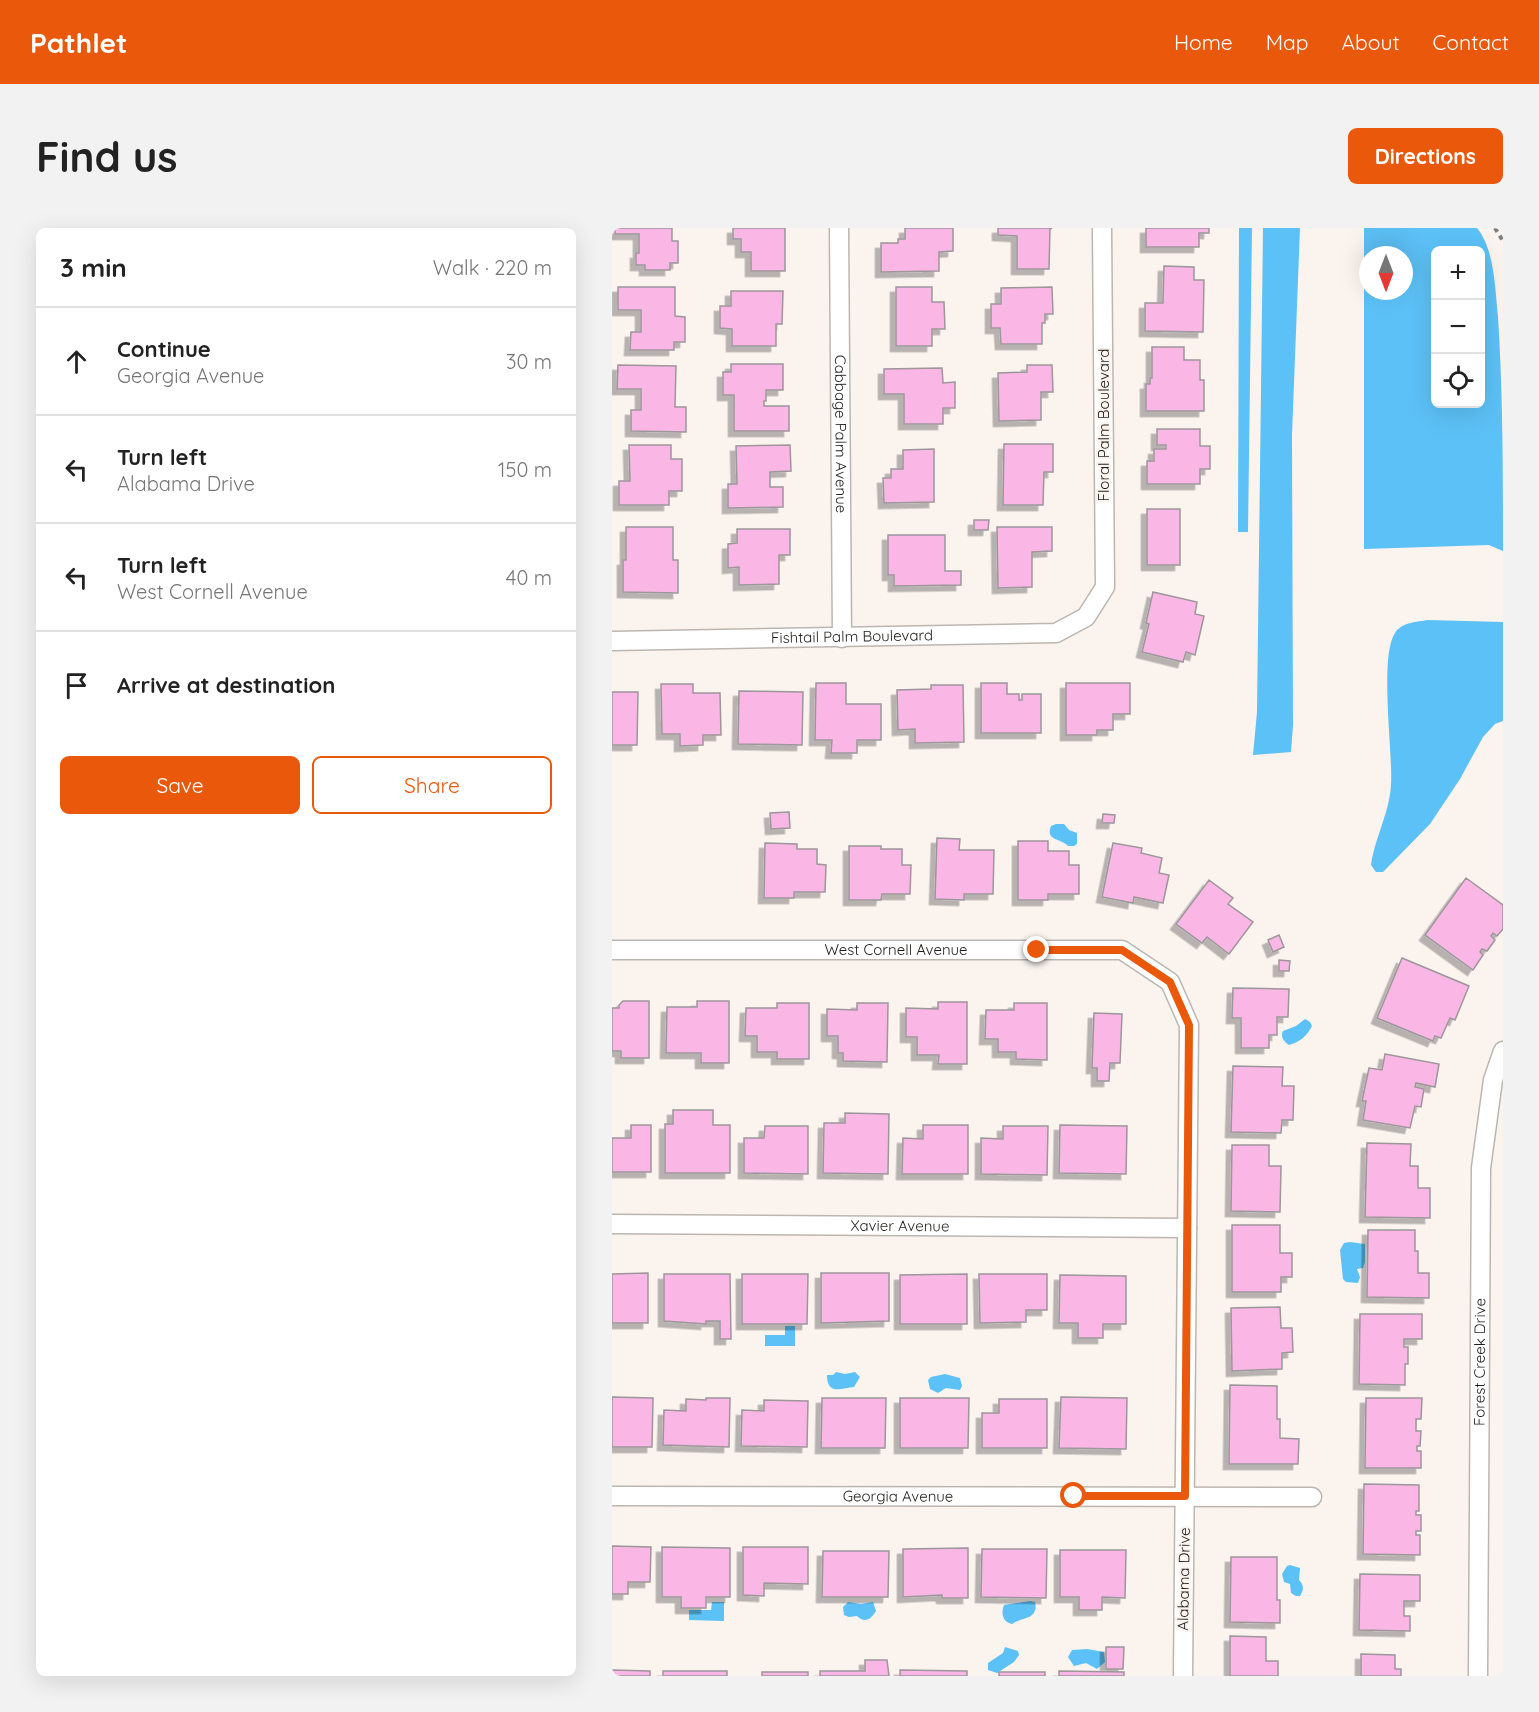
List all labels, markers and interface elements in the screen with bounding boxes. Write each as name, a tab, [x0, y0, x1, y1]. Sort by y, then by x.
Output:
text: Pathlet	[30, 25, 127, 60]
text: Home	[1174, 29, 1233, 55]
text: Map	[1266, 29, 1309, 55]
text: About	[1342, 29, 1400, 55]
text: Contact	[1433, 29, 1509, 55]
button: Directions	[1348, 128, 1503, 184]
text: Find us	[36, 130, 178, 183]
north arrow	[1359, 246, 1413, 300]
map controls	[1431, 246, 1485, 408]
button: +	[1431, 246, 1485, 300]
text: 3 min	[60, 251, 127, 284]
text: Walk · 220 m	[433, 255, 552, 280]
button: −	[1431, 300, 1485, 354]
text: Continue	[117, 335, 211, 363]
icon: ahead	[60, 345, 93, 378]
text: 30 m	[506, 349, 552, 374]
street label: Floral Palm Boulevard	[1094, 349, 1113, 501]
button: locate	[1431, 354, 1485, 408]
street label: Cabbage Palm Avenue	[831, 355, 851, 513]
text: Georgia Avenue	[117, 363, 264, 388]
text: Turn left	[117, 443, 207, 471]
icon: left	[60, 453, 93, 486]
text: 150 m	[498, 457, 552, 482]
text: Alabama Drive	[117, 471, 255, 496]
text: Turn left	[117, 551, 207, 579]
icon: left	[60, 561, 93, 594]
text: 40 m	[506, 565, 552, 590]
text: West Cornell Avenue	[117, 579, 308, 604]
street label: Fishtail Palm Boulevard	[771, 625, 933, 647]
icon: arrive	[60, 669, 93, 702]
text: Arrive at destination	[117, 671, 335, 699]
button: Save	[60, 756, 300, 814]
button: Share	[312, 756, 552, 814]
route end	[1023, 936, 1049, 962]
street label: West Cornell Avenue	[824, 940, 968, 959]
street label: Xavier Avenue	[850, 1216, 950, 1235]
street label: Forest Creek Drive	[1469, 1298, 1489, 1426]
route start	[1060, 1482, 1086, 1508]
street label: Georgia Avenue	[843, 1486, 953, 1505]
street label: Alabama Drive	[1173, 1527, 1194, 1631]

